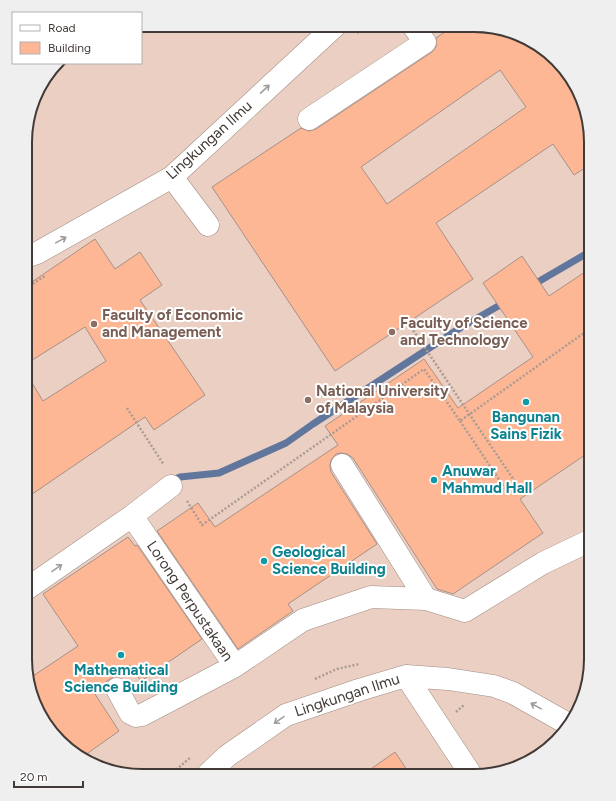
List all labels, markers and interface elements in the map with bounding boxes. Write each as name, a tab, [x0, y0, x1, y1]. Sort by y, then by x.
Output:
legend	[12, 12, 142, 64]
text: Road	[48, 21, 76, 35]
text: Building	[48, 41, 91, 55]
one-way arrow	[260, 84, 270, 94]
street label: Lingkungan Ilmu	[162, 97, 256, 183]
one-way arrow	[55, 235, 67, 243]
place label: Faculty of Economic and Management	[102, 306, 243, 341]
place label: Faculty of Science and Technology	[400, 314, 528, 349]
marker: Faculty of Economic and Management	[89, 319, 99, 329]
marker: Faculty of Science and Technology	[387, 327, 397, 337]
place label: National University of Malaysia	[316, 382, 449, 417]
marker: National University of Malaysia	[303, 395, 313, 405]
marker: Bangunan Sains Fizik	[521, 397, 531, 407]
place label: Bangunan Sains Fizik	[490, 408, 562, 443]
place label: Anuwar Mahmud Hall	[442, 462, 532, 497]
marker: Anuwar Mahmud Hall	[429, 475, 439, 485]
street label: Lorong Perpustakaan	[143, 537, 237, 665]
place label: Geological Science Building	[272, 543, 386, 578]
marker: Geological Science Building	[259, 556, 269, 566]
one-way arrow	[51, 564, 62, 572]
marker: Mathematical Science Building	[116, 650, 126, 660]
place label: Mathematical Science Building	[64, 661, 178, 696]
street label: Lingkungan Ilmu	[292, 670, 402, 720]
one-way arrow	[530, 701, 542, 709]
one-way arrow	[274, 716, 285, 724]
scale bar	[14, 763, 83, 789]
text: 20 m	[20, 770, 48, 784]

